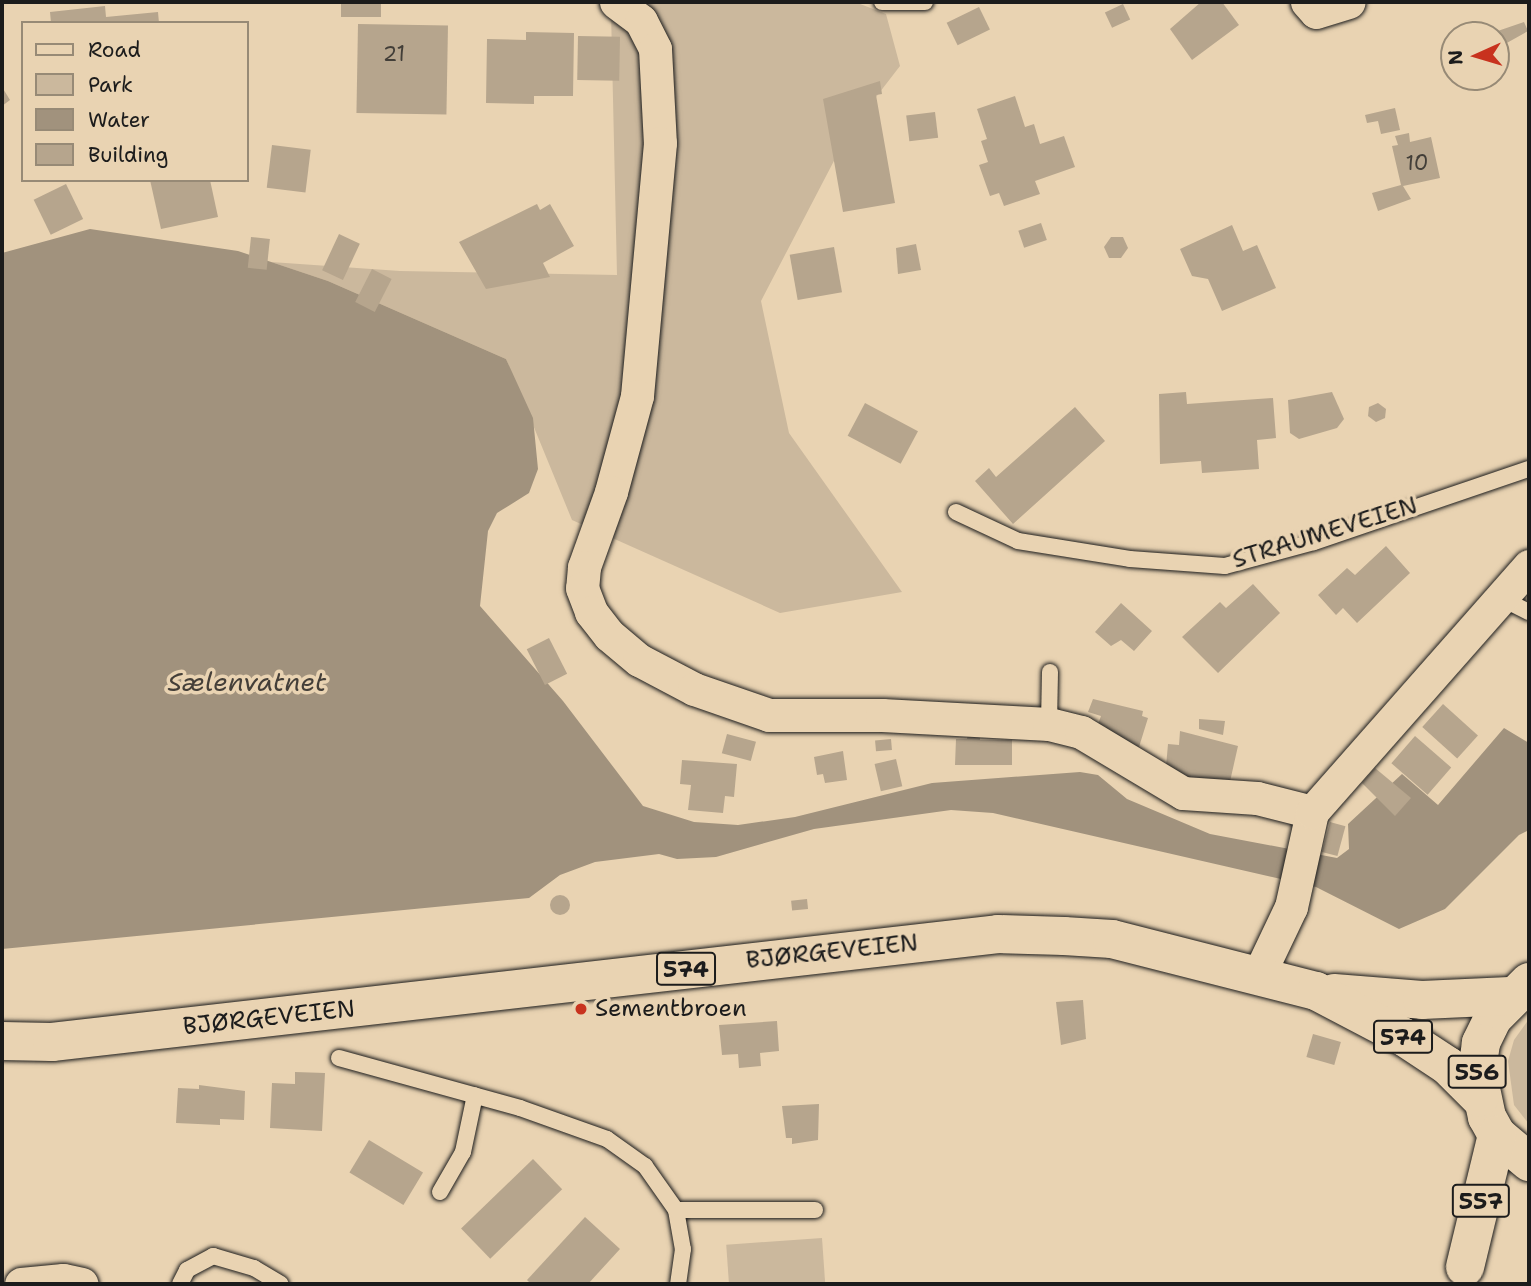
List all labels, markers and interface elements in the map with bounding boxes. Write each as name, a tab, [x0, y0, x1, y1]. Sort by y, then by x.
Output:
legend	[21, 21, 248, 182]
north arrow	[1440, 21, 1510, 91]
text: Road	[88, 36, 141, 64]
house number: 21	[383, 41, 405, 67]
text: N	[1443, 49, 1469, 66]
text: Park	[88, 71, 133, 99]
text: Water	[88, 106, 150, 134]
text: Building	[88, 141, 168, 169]
house number: 10	[1406, 150, 1428, 176]
street label: STRAUMEVEIEN	[1229, 491, 1421, 575]
water label: Sælenvatnet	[168, 666, 326, 698]
street label: BJØRGEVEIEN	[745, 929, 919, 975]
road number: 574	[654, 950, 718, 988]
street label: BJØRGEVEIEN	[182, 995, 356, 1041]
place label: Sementbroen	[595, 995, 747, 1023]
marker: Sementbroen	[573, 1001, 589, 1017]
road number: 574	[1372, 1018, 1434, 1056]
road number: 556	[1447, 1052, 1507, 1092]
road number: 557	[1451, 1182, 1511, 1220]

